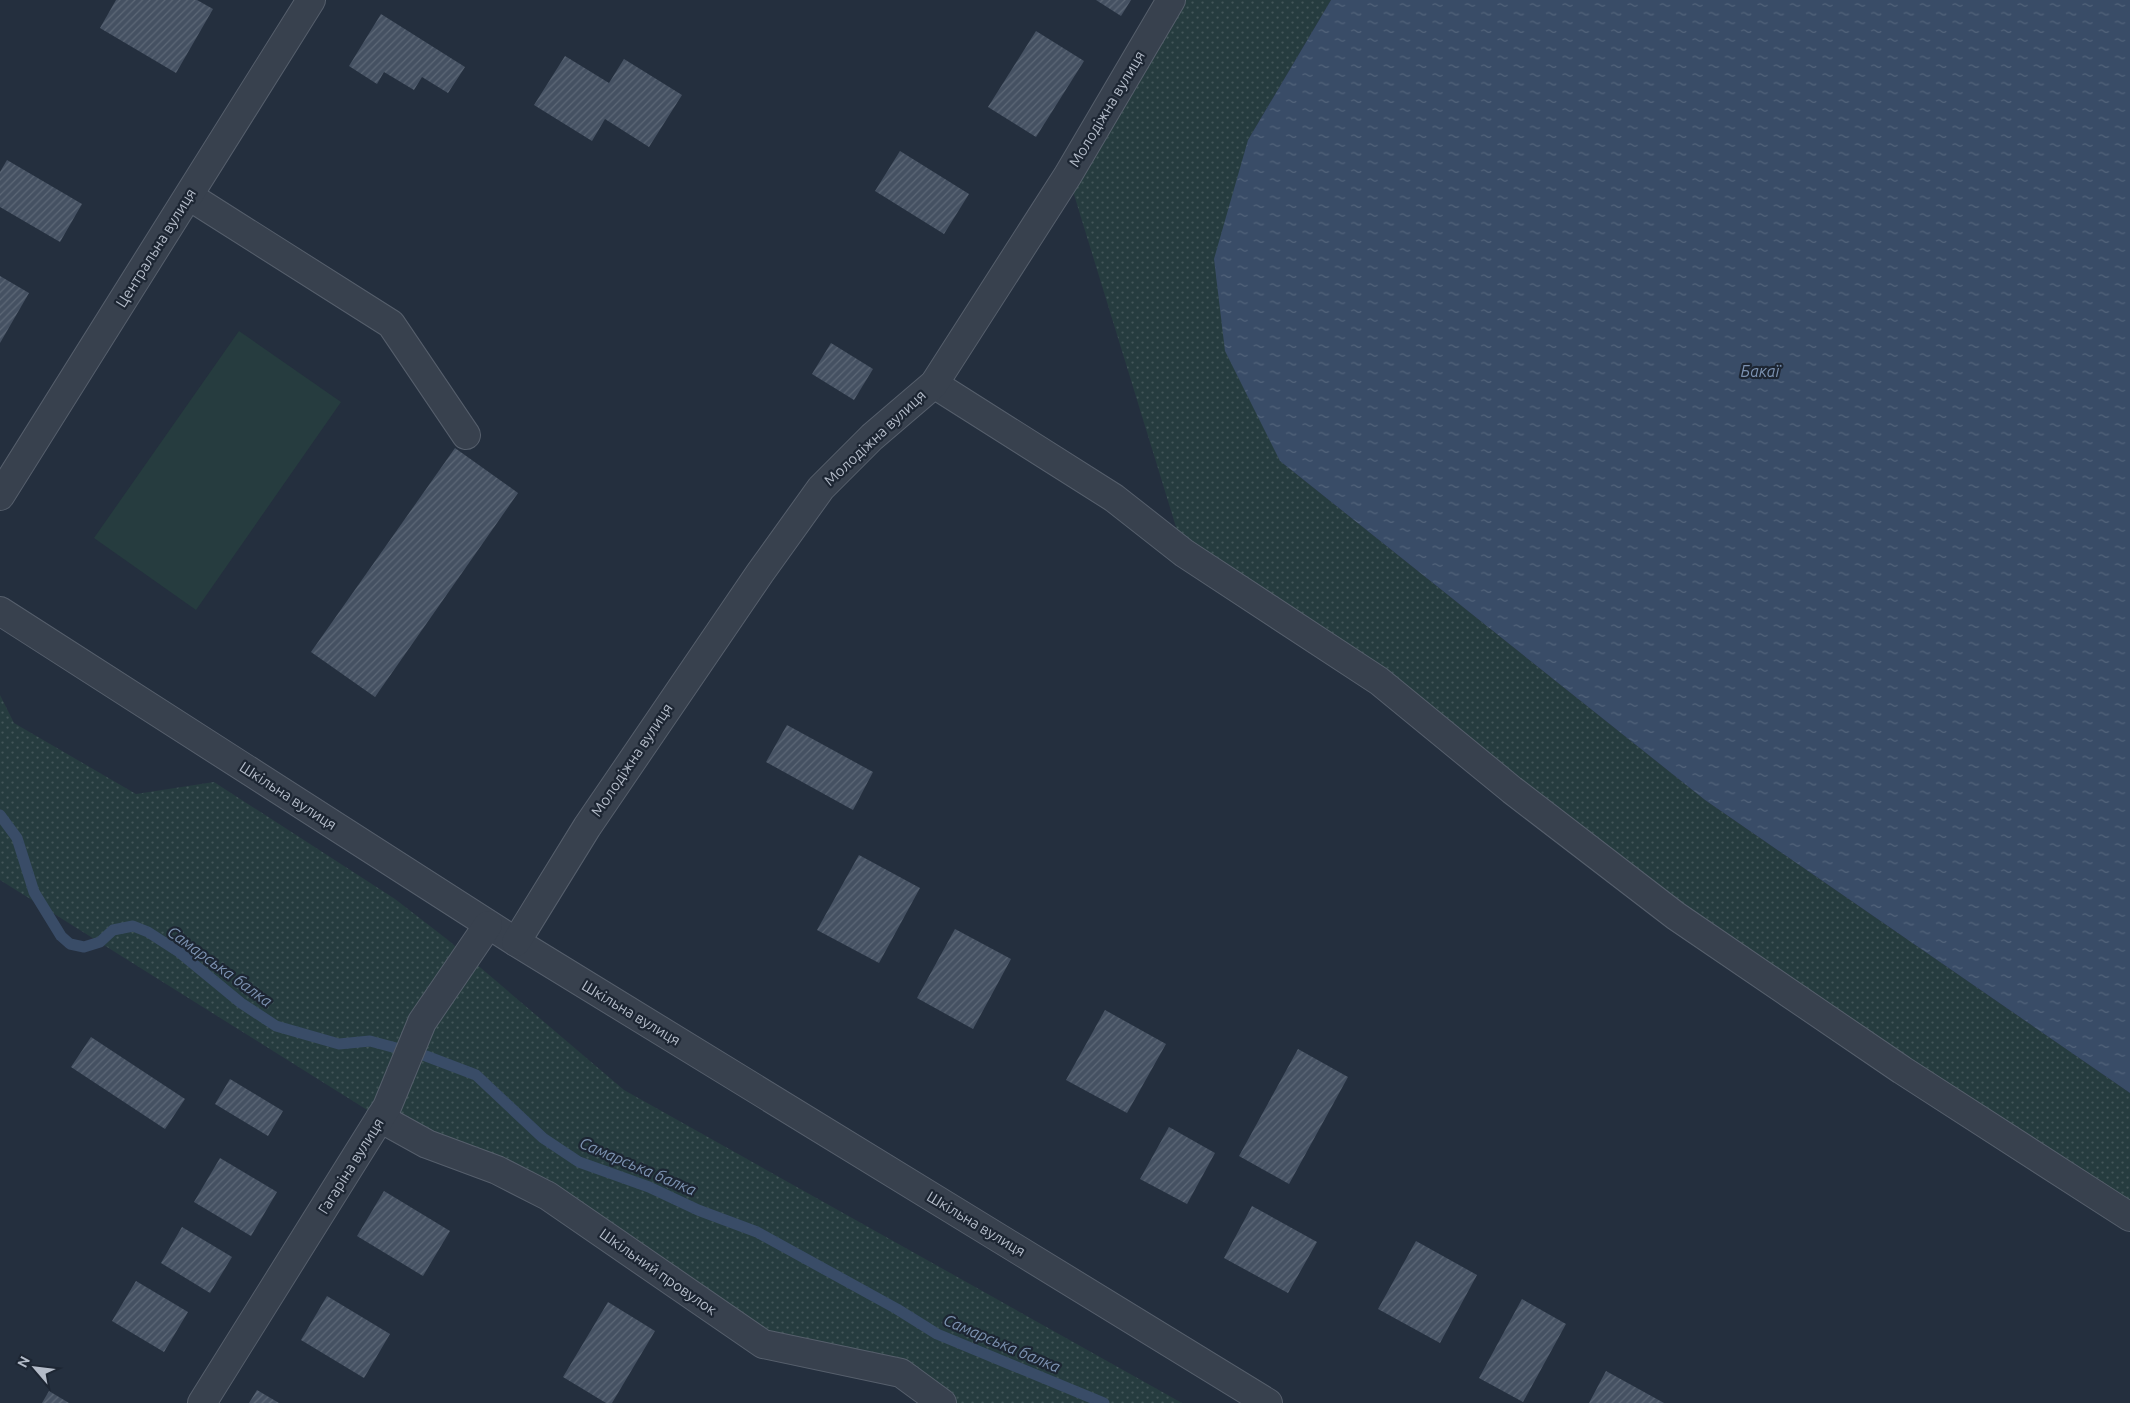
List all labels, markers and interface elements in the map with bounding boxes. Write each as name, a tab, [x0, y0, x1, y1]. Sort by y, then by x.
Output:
street label: Молодіжна вулиця	[1065, 48, 1148, 170]
street label: Центральна вулиця	[112, 185, 199, 310]
water label: Бакаї	[1741, 362, 1781, 380]
street label: Молодіжна вулиця	[820, 386, 929, 489]
street label: Молодіжна вулиця	[587, 700, 676, 819]
street label: Шкільна вулиця	[237, 758, 340, 833]
water label: Самарська балка	[164, 922, 276, 1010]
street label: Шкільна вулиця	[579, 976, 684, 1049]
street label: Гагаріна вулиця	[314, 1115, 387, 1217]
water label: Самарська балка	[577, 1133, 699, 1199]
street label: Шкільна вулиця	[924, 1187, 1029, 1260]
street label: Шкільний провулок	[596, 1225, 720, 1319]
water label: Самарська балка	[941, 1310, 1063, 1376]
north arrow	[10, 1343, 60, 1393]
text: N	[14, 1354, 33, 1370]

